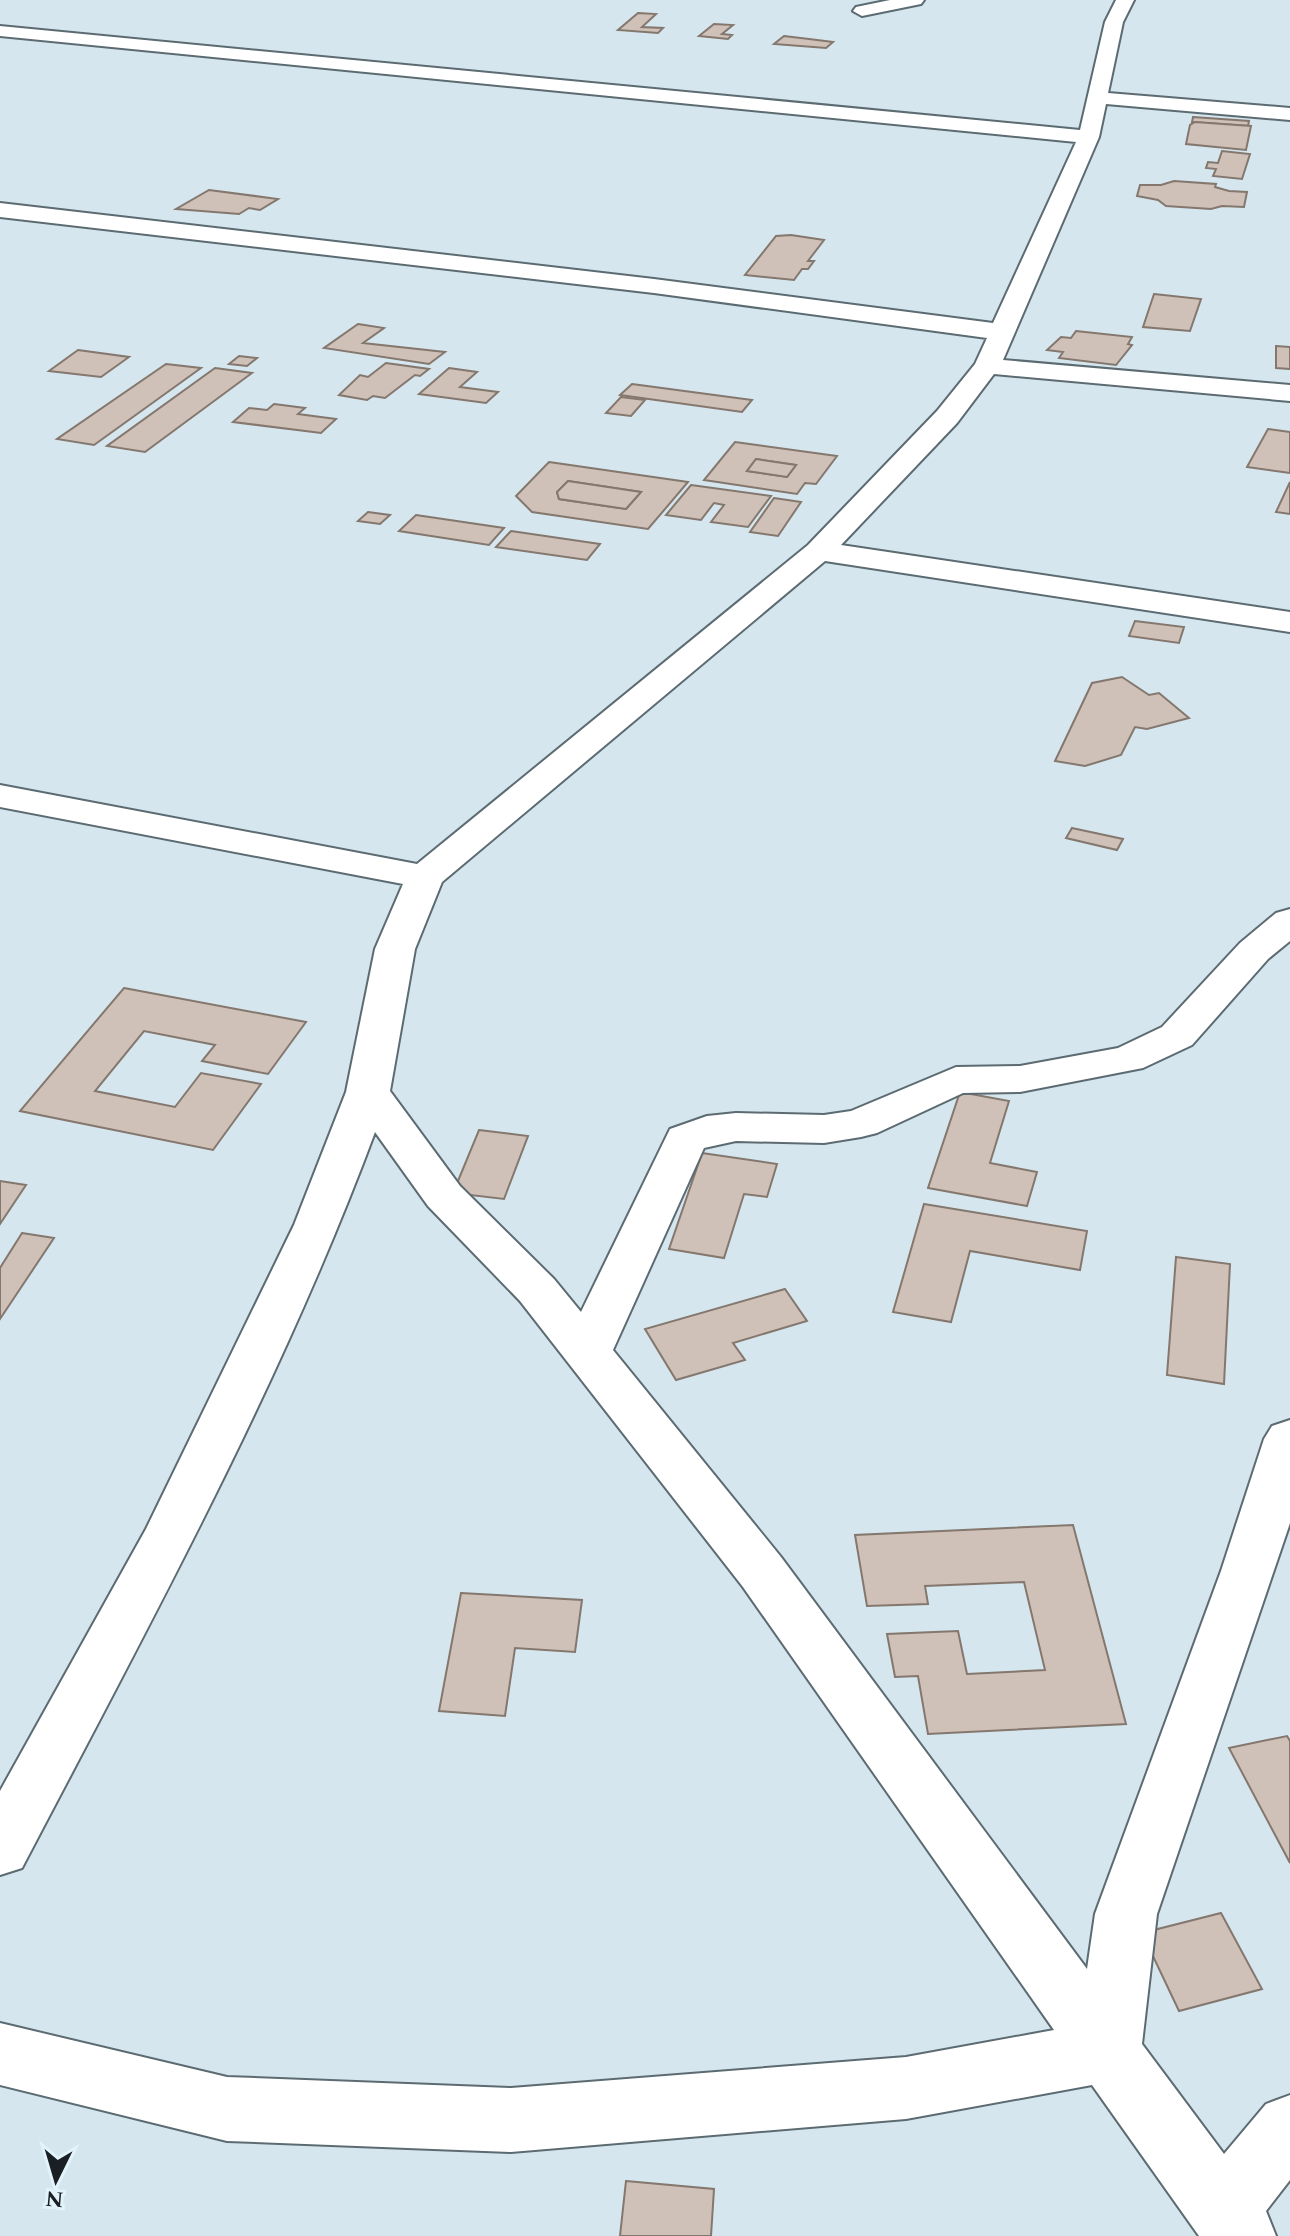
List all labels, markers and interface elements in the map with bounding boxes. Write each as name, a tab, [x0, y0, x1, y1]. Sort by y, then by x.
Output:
north arrow	[16, 2140, 96, 2220]
text: N	[44, 2181, 65, 2216]

